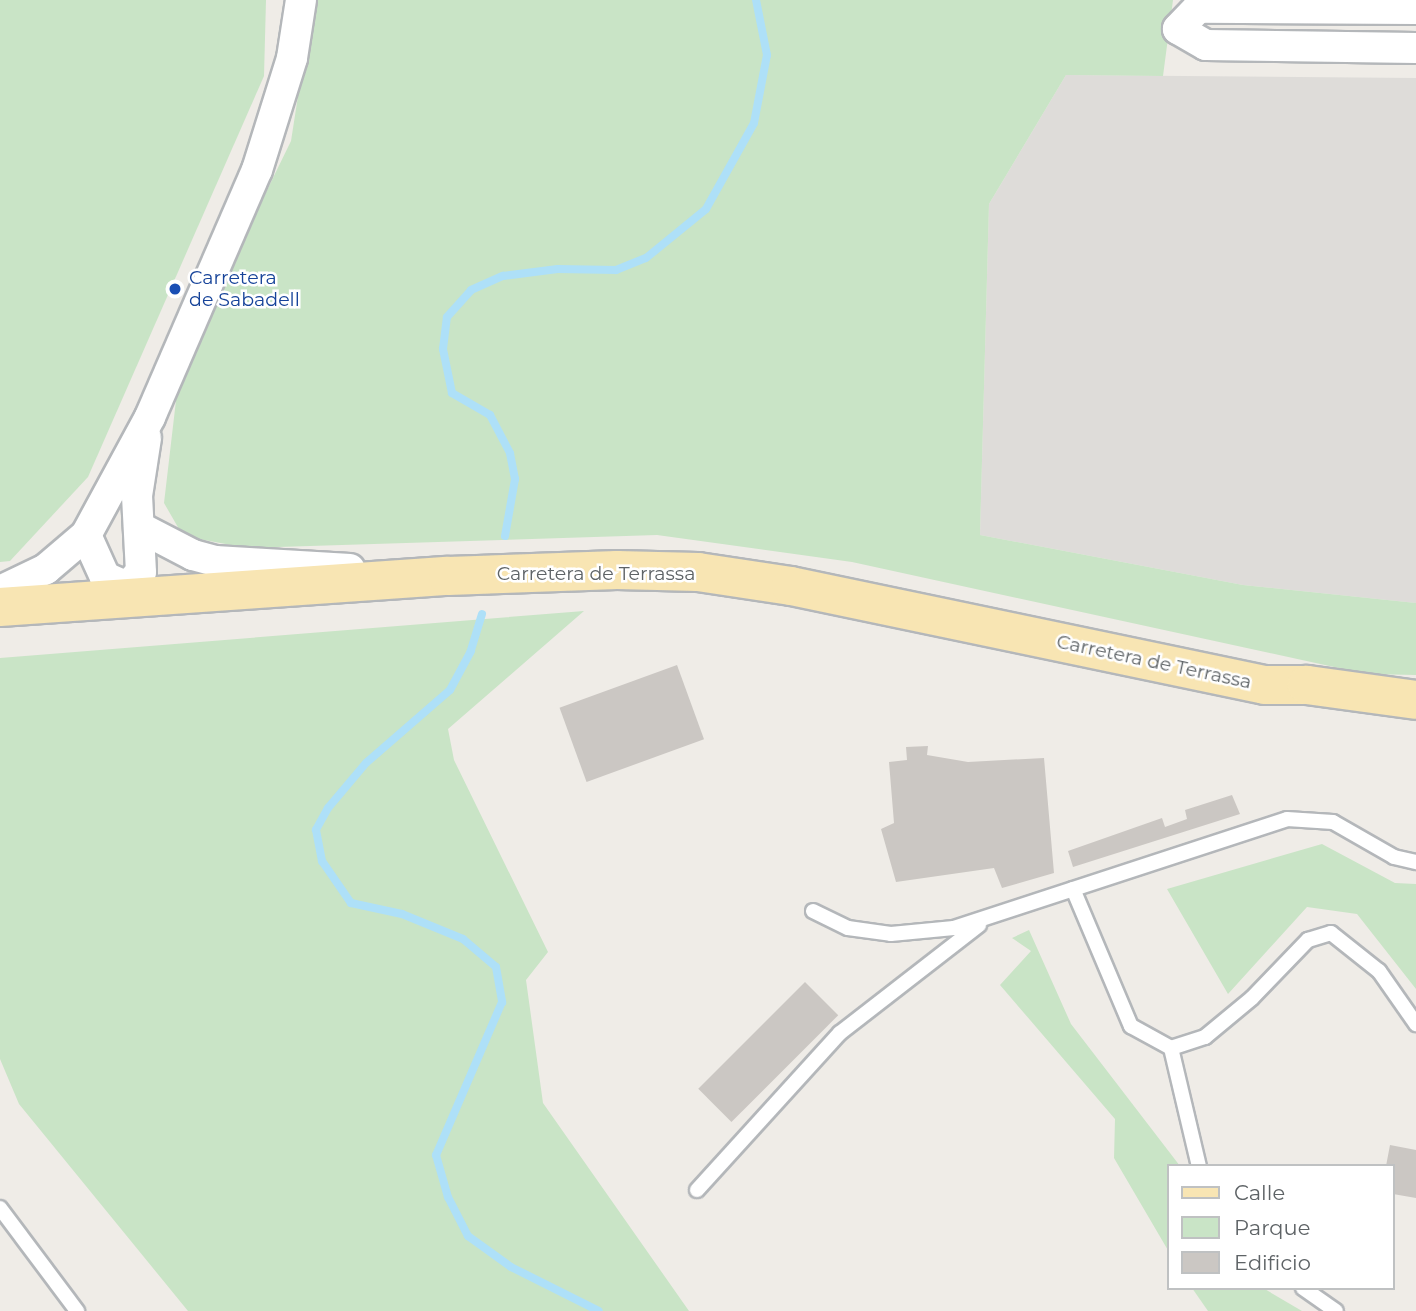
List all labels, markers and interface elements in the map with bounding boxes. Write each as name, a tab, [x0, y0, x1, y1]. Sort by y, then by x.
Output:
place label: Carretera de Sabadell	[189, 267, 300, 311]
marker: Carretera de Sabadell	[167, 281, 183, 297]
street label: Carretera de Terrassa	[497, 563, 695, 585]
street label: Carretera de Terrassa	[1054, 630, 1254, 694]
legend	[1168, 1164, 1395, 1290]
text: Calle	[1234, 1180, 1285, 1205]
text: Parque	[1234, 1215, 1310, 1240]
text: Edificio	[1234, 1250, 1311, 1275]

